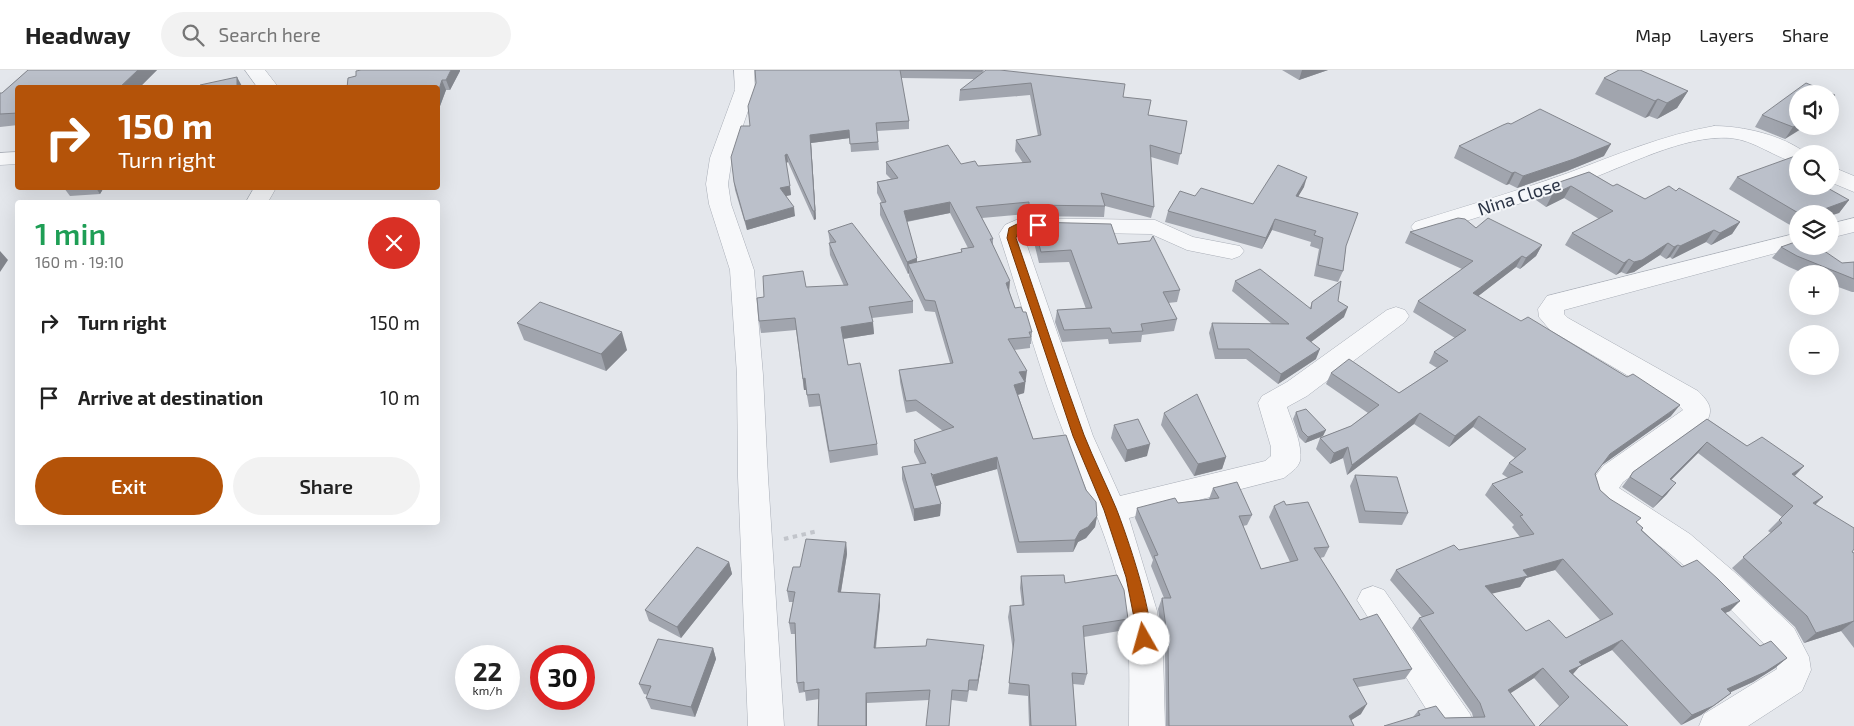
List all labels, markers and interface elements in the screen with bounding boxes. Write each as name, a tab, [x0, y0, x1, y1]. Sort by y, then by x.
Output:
search box	[161, 12, 511, 57]
text: Headway	[25, 20, 131, 49]
icon: search	[179, 21, 207, 49]
text: Search here	[219, 23, 321, 46]
text: Map	[1635, 24, 1671, 46]
text: Layers	[1699, 24, 1754, 46]
text: Share	[1782, 24, 1829, 46]
map controls	[1789, 85, 1839, 375]
button: sound	[1789, 85, 1839, 135]
text: 150 m	[118, 104, 213, 146]
icon: right	[35, 105, 100, 170]
button: search	[1789, 145, 1839, 195]
text: Turn right	[118, 146, 216, 172]
street label: Nina Close	[1475, 172, 1563, 220]
pin	[1017, 204, 1059, 246]
button: layers	[1789, 205, 1839, 255]
icon: arrive	[1024, 211, 1052, 239]
text: 1 min	[35, 215, 106, 251]
button: close	[368, 217, 420, 269]
text: 160 m · 19:10	[35, 252, 124, 271]
button: +	[1789, 265, 1839, 315]
icon: right	[35, 309, 63, 337]
text: Turn right	[78, 311, 166, 334]
text: 150 m	[370, 311, 420, 334]
button: −	[1789, 325, 1839, 375]
icon: arrive	[35, 384, 63, 412]
text: Arrive at destination	[78, 386, 263, 409]
text: 10 m	[380, 386, 420, 409]
button: Exit	[35, 457, 223, 515]
button: Share	[233, 457, 420, 515]
position arrow	[1117, 612, 1169, 664]
speed limit sign: 30	[530, 645, 595, 710]
text: 22	[473, 656, 502, 686]
text: km/h	[473, 683, 502, 697]

